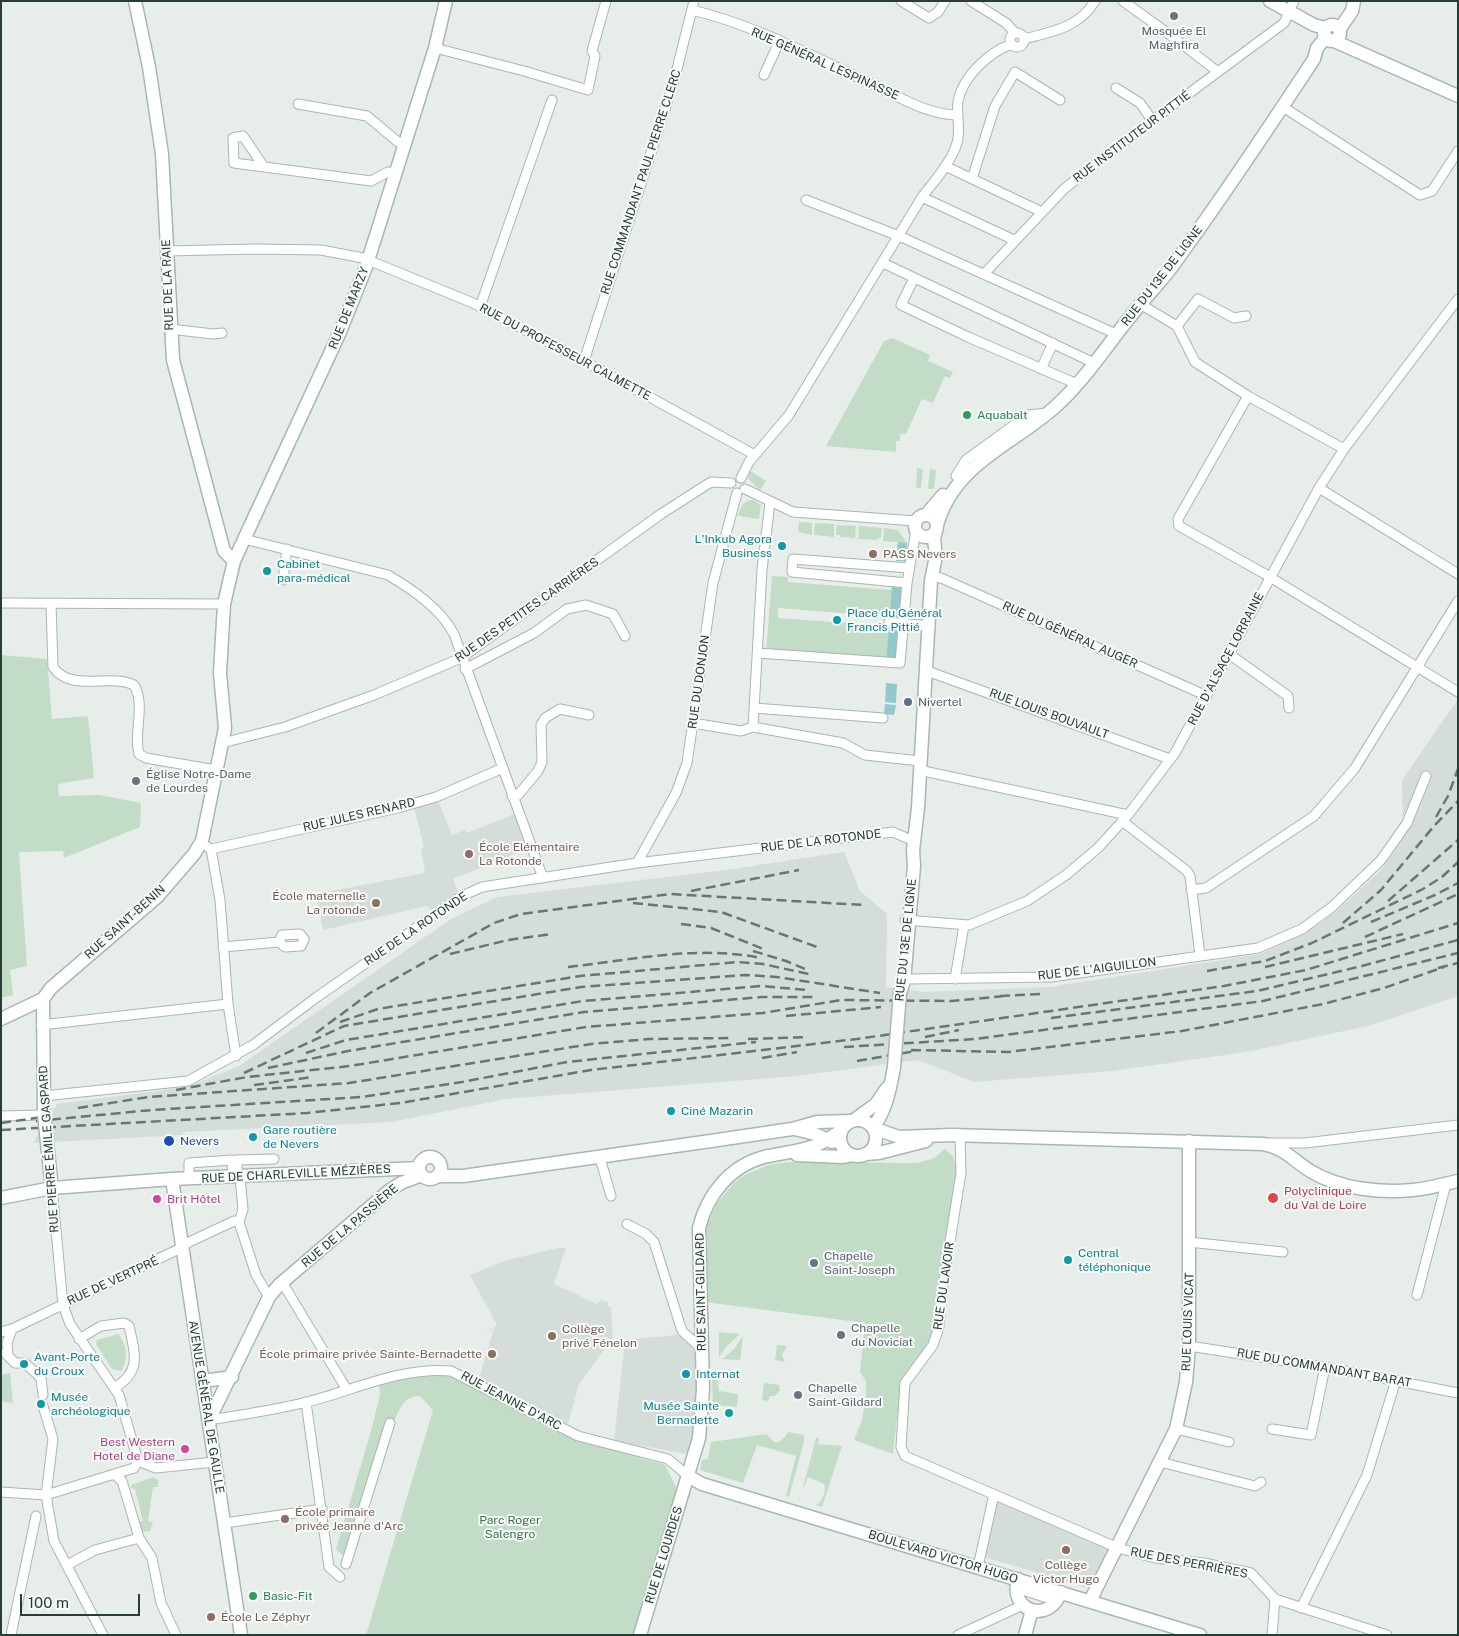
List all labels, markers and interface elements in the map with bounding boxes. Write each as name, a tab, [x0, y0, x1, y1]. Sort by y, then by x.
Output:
marker: Mosquée El Maghfira	[1168, 10, 1180, 22]
place label: Mosquée El Maghfira	[1142, 24, 1206, 52]
street label: RUE GÉNÉRAL LESPINASSE	[749, 25, 901, 103]
street label: RUE COMMANDANT PAUL PIERRE CLERC	[598, 68, 684, 296]
street label: RUE INSTITUTEUR PITTIÉ	[1070, 88, 1194, 186]
street label: RUE DU 13E DE LIGNE	[1118, 223, 1206, 329]
street label: RUE DE LA RAIE	[159, 239, 177, 331]
street label: RUE DE MARZY	[326, 265, 372, 351]
street label: RUE DU PROFESSEUR CALMETTE	[477, 301, 653, 403]
place label: Aquabalt	[977, 408, 1028, 422]
marker: Aquabalt	[961, 409, 973, 421]
place label: L'Inkub Agora Business	[695, 532, 772, 560]
marker: L'Inkub Agora Business	[776, 540, 788, 552]
place label: PASS Nevers	[883, 547, 956, 561]
marker: PASS Nevers	[867, 548, 879, 560]
street label: RUE DES PETITES CARRIÈRES	[452, 555, 602, 665]
place label: Cabinet para-médical	[277, 557, 350, 585]
marker: Cabinet para-médical	[261, 565, 273, 577]
street label: RUE D'ALSACE LORRAINE	[1185, 590, 1267, 728]
street label: RUE DU GÉNÉRAL AUGER	[1000, 599, 1140, 671]
place label: Place du Général Francis Pittié	[847, 606, 942, 634]
marker: Place du Général Francis Pittié	[831, 614, 843, 626]
street label: RUE DU DONJON	[685, 634, 713, 730]
street label: RUE LOUIS BOUVAULT	[987, 686, 1111, 742]
place label: Nivertel	[918, 695, 962, 709]
marker: Nivertel	[902, 696, 914, 708]
place label: Église Notre-Dame de Lourdes	[146, 767, 251, 795]
marker: Église Notre-Dame de Lourdes	[130, 775, 142, 787]
street label: RUE JULES RENARD	[301, 795, 417, 835]
street label: RUE DE LA ROTONDE	[760, 826, 882, 856]
place label: École Elémentaire La Rotonde	[479, 840, 580, 868]
marker: École Elémentaire La Rotonde	[463, 848, 475, 860]
street label: RUE DU 13E DE LIGNE	[892, 878, 920, 1002]
street label: RUE SAINT-BENIN	[82, 882, 168, 962]
place label: École maternelle La rotonde	[272, 889, 366, 917]
street label: RUE DE LA ROTONDE	[362, 889, 470, 969]
marker: École maternelle La rotonde	[370, 897, 382, 909]
street label: RUE DE L'AIGUILLON	[1037, 955, 1157, 983]
street label: RUE PIERRE ÉMILE GASPARD	[36, 1065, 62, 1233]
place label: Ciné Mazarin	[681, 1104, 753, 1118]
marker: Ciné Mazarin	[665, 1105, 677, 1117]
place label: Gare routière de Nevers	[263, 1123, 337, 1151]
marker: Gare routière de Nevers	[247, 1131, 259, 1143]
marker: Nevers	[162, 1134, 176, 1148]
place label: Nevers	[180, 1134, 219, 1148]
street label: RUE DE CHARLEVILLE MÉZIÈRES	[201, 1162, 391, 1186]
street label: RUE DE LA PASSIÈRE	[299, 1181, 401, 1271]
place label: Polyclinique du Val de Loire	[1284, 1184, 1367, 1212]
marker: Polyclinique du Val de Loire	[1266, 1191, 1280, 1205]
place label: Brit Hôtel	[167, 1192, 221, 1206]
marker: Brit Hôtel	[151, 1193, 163, 1205]
street label: RUE SAINT-GILDARD	[693, 1233, 709, 1351]
street label: RUE DU LAVOIR	[931, 1241, 957, 1331]
place label: Central téléphonique	[1078, 1246, 1151, 1274]
place label: Chapelle Saint-Joseph	[824, 1249, 895, 1277]
street label: RUE DE VERTPRÉ	[65, 1253, 161, 1309]
marker: Central téléphonique	[1062, 1254, 1074, 1266]
marker: Chapelle Saint-Joseph	[808, 1257, 820, 1269]
street label: RUE LOUIS VICAT	[1179, 1272, 1197, 1372]
street label: AVENUE GÉNÉRAL DE GAULLE	[185, 1319, 227, 1495]
place label: Chapelle du Noviciat	[851, 1321, 913, 1349]
place label: Collège privé Fénelon	[562, 1322, 637, 1350]
marker: Chapelle du Noviciat	[835, 1329, 847, 1341]
marker: Collège privé Fénelon	[546, 1330, 558, 1342]
street label: RUE DU COMMANDANT BARAT	[1236, 1346, 1412, 1390]
place label: École primaire privée Sainte-Bernadette	[259, 1347, 482, 1361]
marker: École primaire privée Sainte-Bernadette	[486, 1348, 498, 1360]
place label: Avant-Porte du Croux	[34, 1350, 100, 1378]
marker: Avant-Porte du Croux	[18, 1358, 30, 1370]
place label: Internat	[696, 1367, 740, 1381]
street label: RUE JEANNE D'ARC	[458, 1368, 564, 1434]
marker: Internat	[680, 1368, 692, 1380]
place label: Chapelle Saint-Gildard	[808, 1381, 882, 1409]
marker: Chapelle Saint-Gildard	[792, 1389, 804, 1401]
place label: Musée archéologique	[51, 1390, 131, 1418]
marker: Musée archéologique	[35, 1398, 47, 1410]
place label: Musée Sainte Bernadette	[643, 1399, 719, 1427]
marker: Musée Sainte Bernadette	[723, 1407, 735, 1419]
place label: Best Western Hotel de Diane	[93, 1435, 175, 1463]
marker: Best Western Hotel de Diane	[179, 1443, 191, 1455]
place label: École primaire privée Jeanne d'Arc	[295, 1505, 404, 1533]
street label: RUE DE LOURDES	[642, 1505, 686, 1605]
marker: École primaire privée Jeanne d'Arc	[279, 1513, 291, 1525]
park label: Parc Roger Salengro	[479, 1513, 541, 1541]
street label: BOULEVARD VICTOR HUGO	[867, 1527, 1019, 1587]
marker: Collège Victor Hugo	[1060, 1544, 1072, 1556]
street label: RUE DES PERRIÈRES	[1129, 1545, 1249, 1581]
place label: Collège Victor Hugo	[1033, 1558, 1099, 1586]
scale bar	[22, 1584, 142, 1616]
place label: Basic-Fit	[263, 1589, 313, 1603]
marker: Basic-Fit	[247, 1590, 259, 1602]
text: 100 m	[28, 1594, 69, 1611]
place label: École Le Zéphyr	[221, 1610, 310, 1624]
marker: École Le Zéphyr	[205, 1611, 217, 1623]

